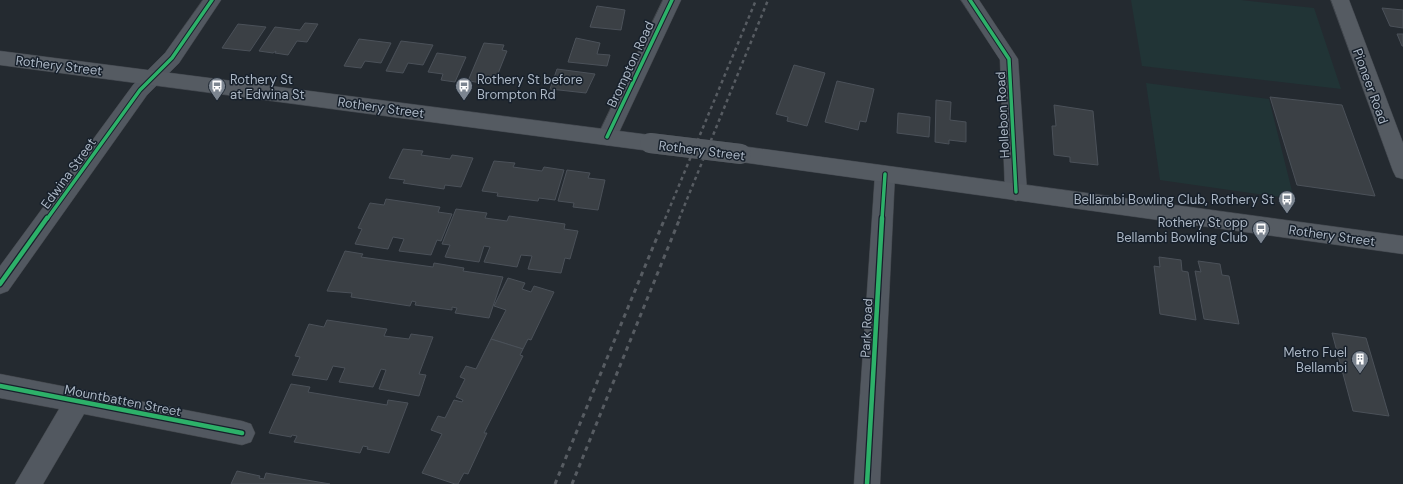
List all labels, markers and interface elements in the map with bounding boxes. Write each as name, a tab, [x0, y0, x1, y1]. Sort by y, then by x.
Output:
street label: Brompton Road	[603, 18, 658, 110]
street label: Pioneer Road	[1349, 46, 1392, 126]
street label: Rothery Street	[15, 52, 103, 79]
place label: Rothery St at Edwina St	[230, 71, 305, 103]
place label: Rothery St before Brompton Rd	[477, 71, 583, 103]
street label: Hollebon Road	[992, 71, 1013, 159]
bus stop icon: Rothery St at Edwina St	[207, 76, 227, 101]
bus stop icon: Rothery St before Brompton Rd	[454, 76, 474, 101]
street label: Rothery Street	[337, 93, 425, 122]
street label: Edwina Street	[37, 135, 100, 212]
street label: Rothery Street	[658, 137, 746, 164]
bus stop icon: Bellambi Bowling Club, Rothery St	[1277, 189, 1297, 214]
place label: Bellambi Bowling Club, Rothery St	[1074, 191, 1274, 208]
place label: Rothery St opp Bellambi Bowling Club	[1116, 214, 1248, 246]
bus stop icon: Rothery St opp Bellambi Bowling Club	[1251, 219, 1271, 244]
street label: Rothery Street	[1288, 221, 1376, 250]
street label: Park Road	[856, 298, 877, 358]
place label: Metro Fuel Bellambi	[1283, 344, 1347, 376]
building icon: Metro Fuel Bellambi	[1350, 349, 1370, 374]
street label: Mountbatten Street	[63, 381, 183, 420]

